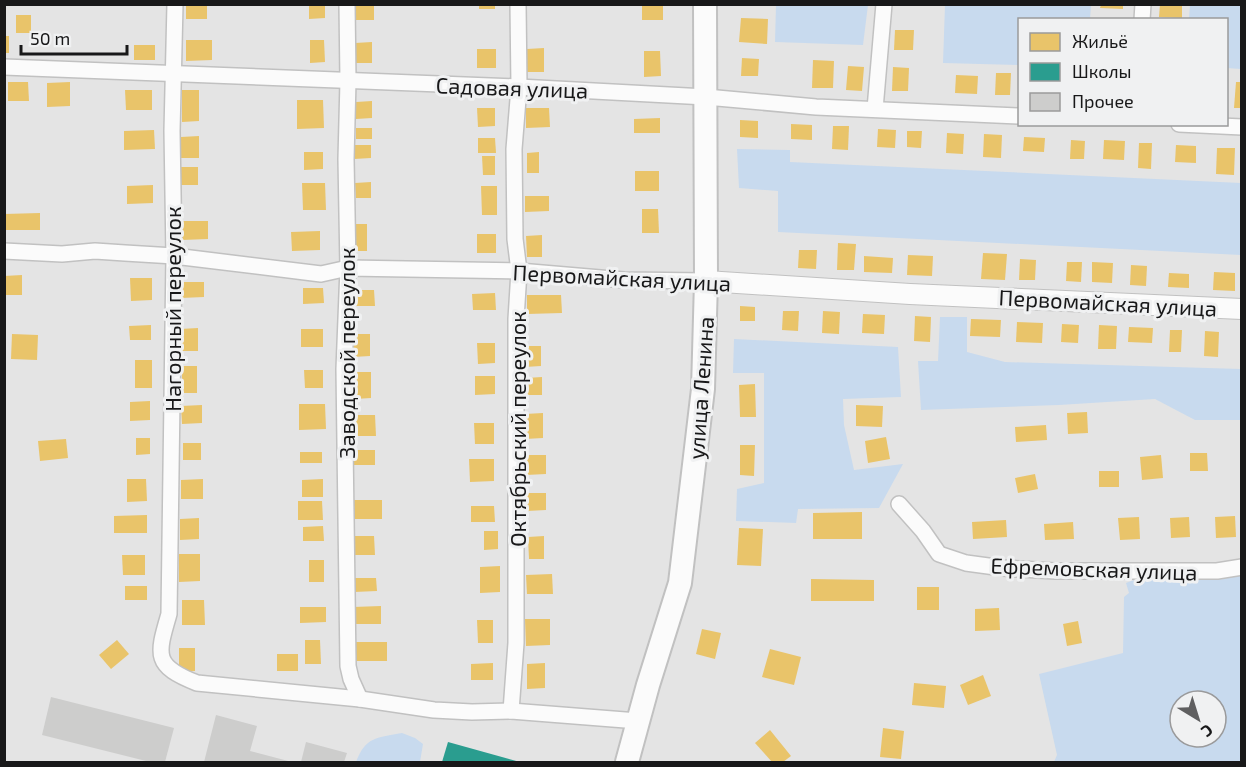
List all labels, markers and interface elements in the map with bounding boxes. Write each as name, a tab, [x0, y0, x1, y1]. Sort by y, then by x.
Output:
scale bar	[21, 18, 128, 56]
legend	[1018, 18, 1228, 126]
text: 50 m	[30, 27, 70, 49]
text: Жильё	[1072, 30, 1128, 52]
text: Школы	[1072, 60, 1132, 82]
street label: Садовая улица	[435, 71, 589, 104]
text: Прочее	[1072, 90, 1134, 112]
street label: Нагорный переулок	[159, 206, 186, 412]
street label: Заводской переулок	[333, 247, 360, 459]
street label: Первомайская улица	[512, 258, 732, 297]
street label: Первомайская улица	[998, 283, 1218, 322]
street label: Октябрьский переулок	[504, 311, 531, 547]
street label: улица Ленина	[682, 316, 719, 460]
street label: Ефремовская улица	[990, 551, 1198, 586]
north arrow	[1168, 689, 1228, 749]
text: С	[1198, 721, 1217, 742]

